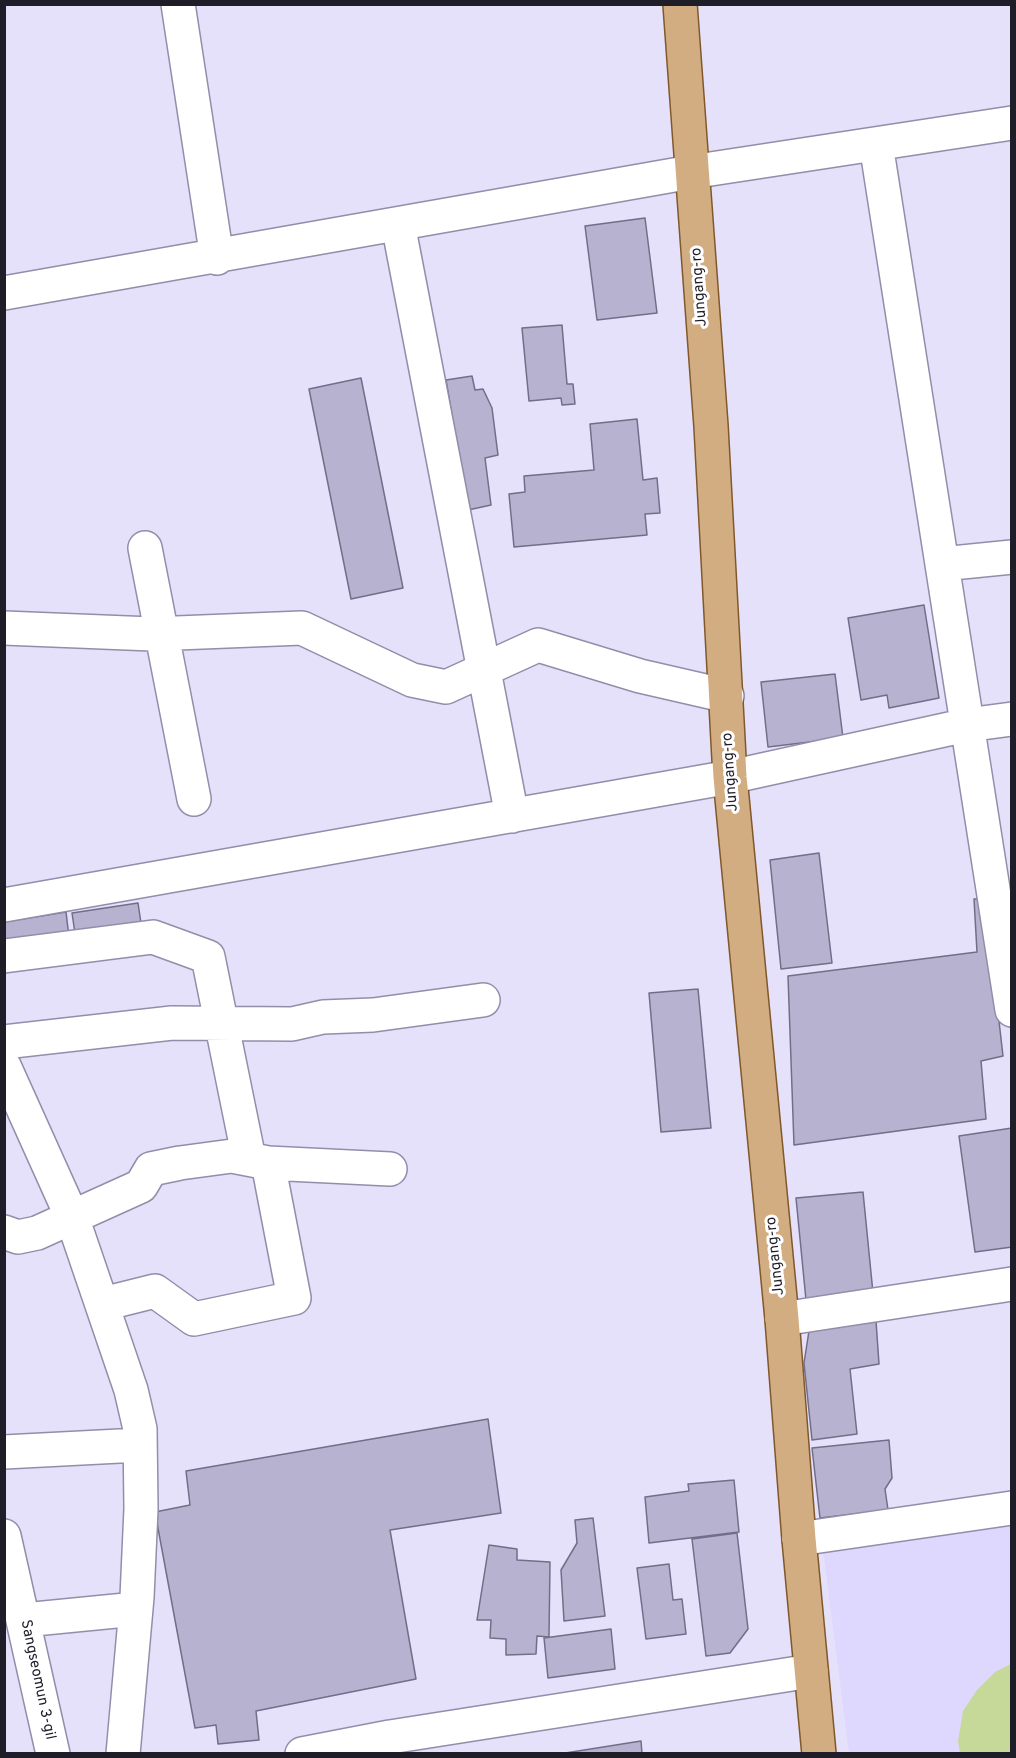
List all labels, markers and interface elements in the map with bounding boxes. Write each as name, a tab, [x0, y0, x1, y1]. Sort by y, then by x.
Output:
street label: Jungang-ro	[688, 247, 712, 327]
street label: Jungang-ro	[719, 732, 743, 812]
street label: Jungang-ro	[763, 1216, 789, 1296]
street label: Sangseomun 3-gil	[15, 1618, 59, 1742]

